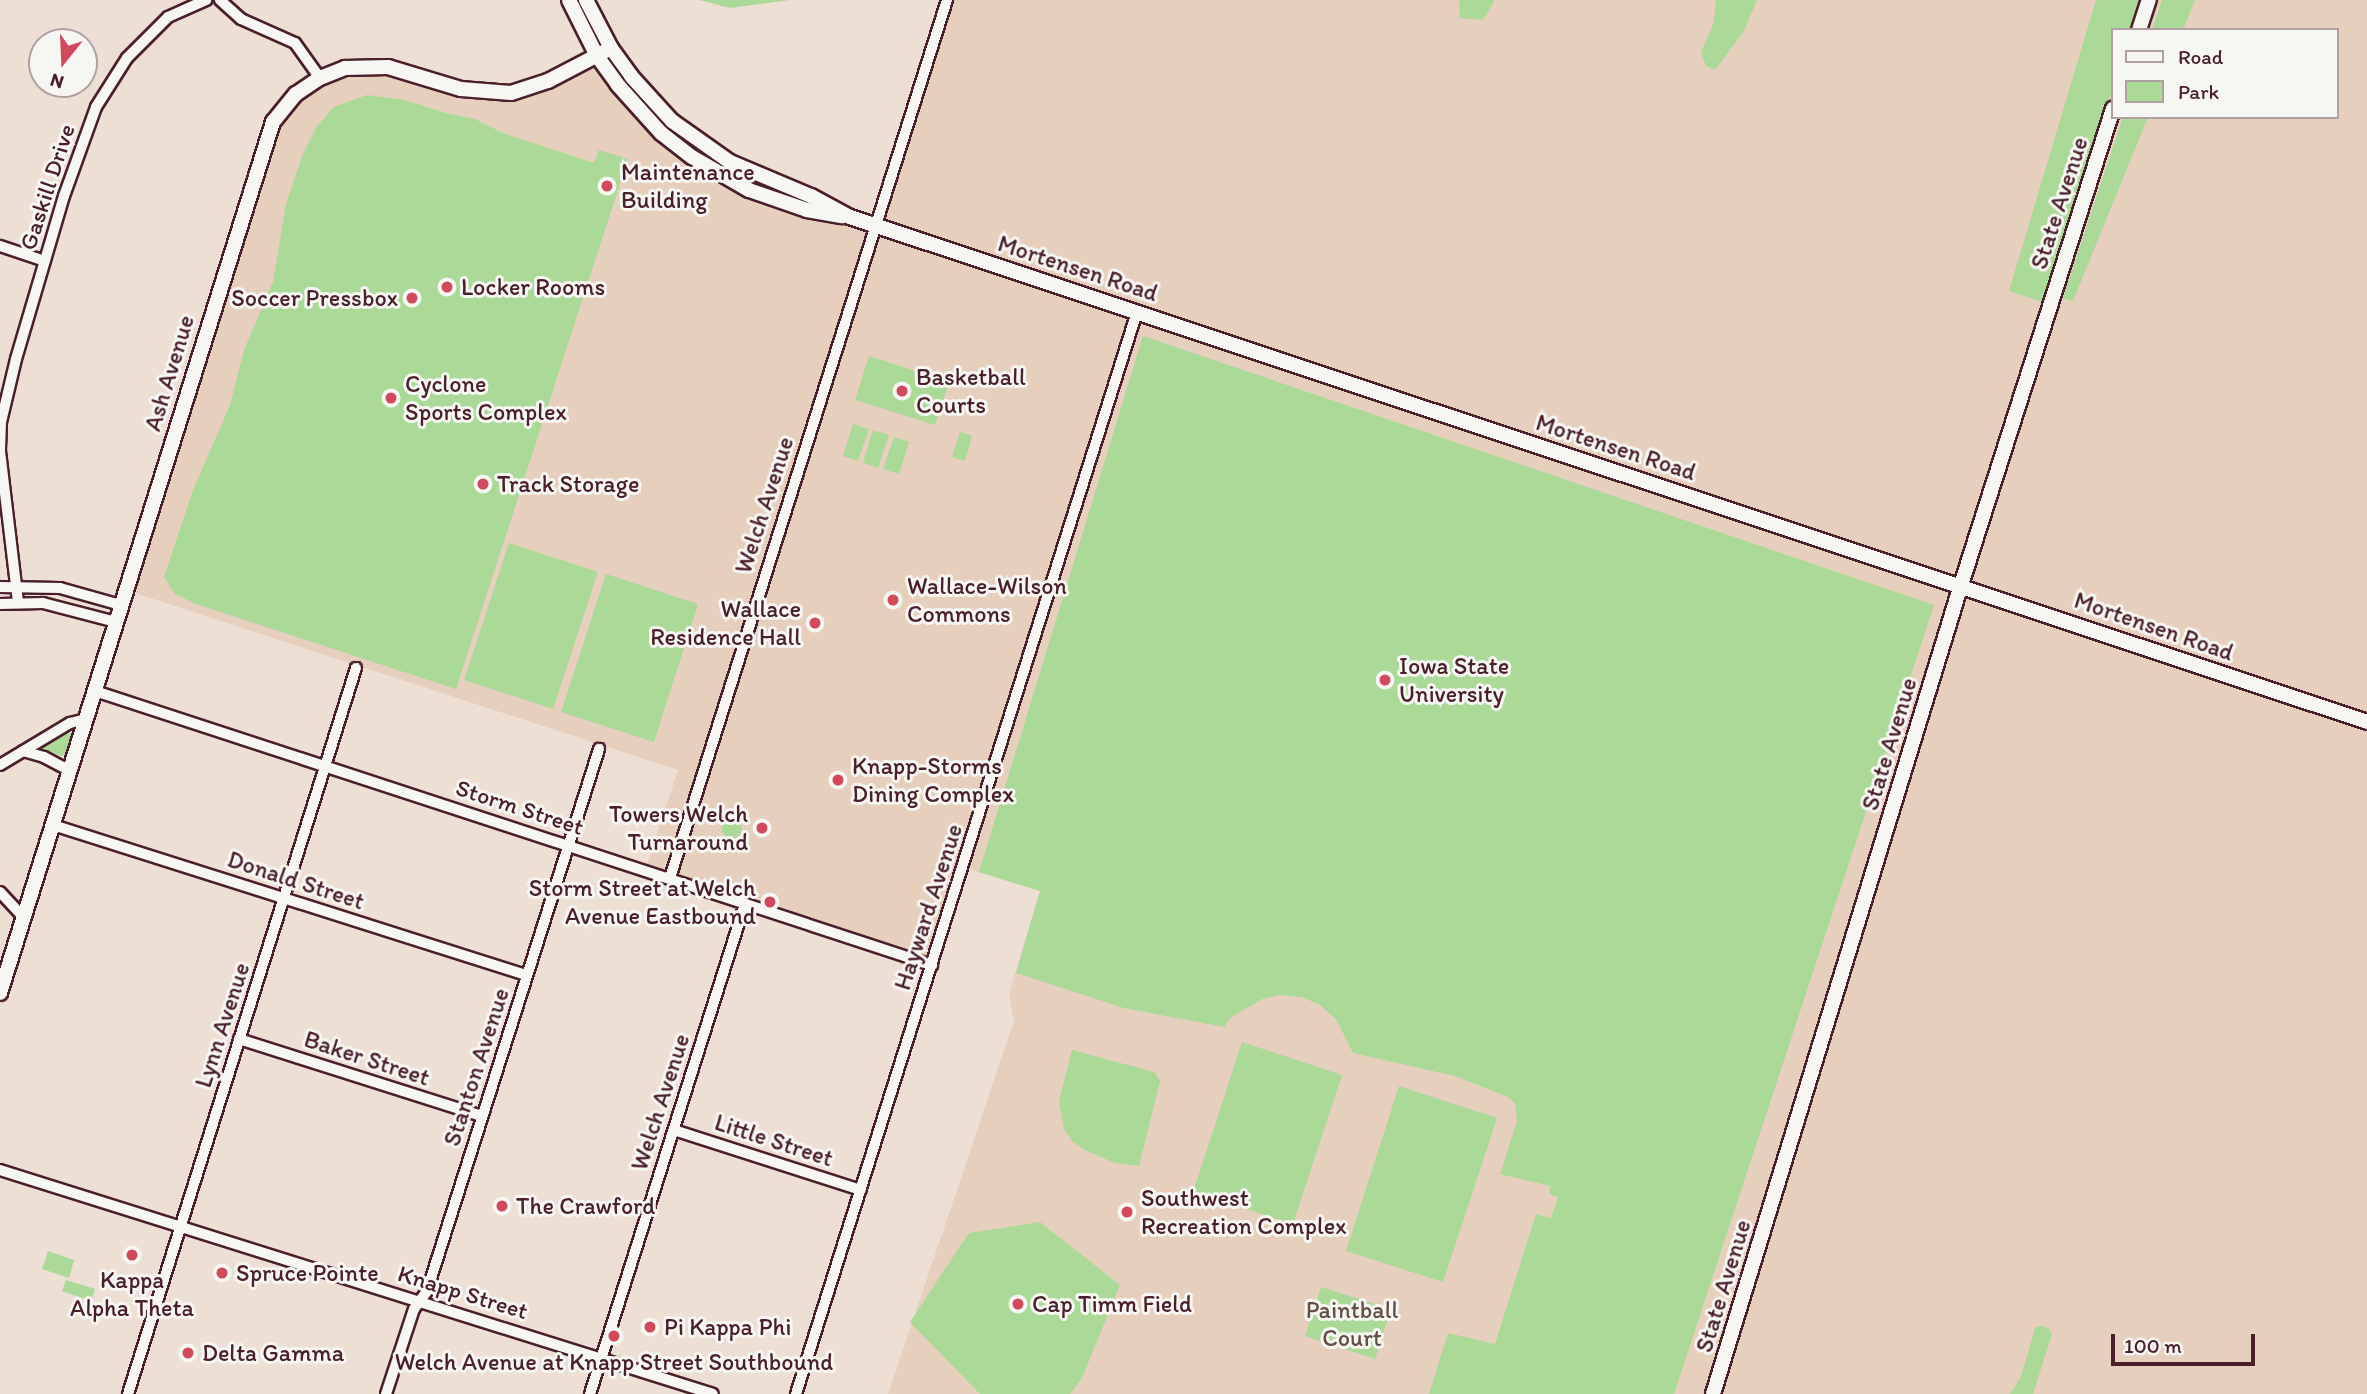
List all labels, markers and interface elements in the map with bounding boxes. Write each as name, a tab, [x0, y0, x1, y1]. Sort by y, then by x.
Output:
north arrow	[28, 28, 98, 98]
legend	[2112, 28, 2339, 119]
text: Road	[2178, 44, 2223, 69]
text: N	[47, 69, 67, 94]
text: Park	[2178, 79, 2219, 104]
street label: Gaskill Drive	[13, 120, 81, 254]
street label: State Avenue	[2024, 134, 2094, 272]
place label: Maintenance Building	[621, 158, 755, 214]
marker: Maintenance Building	[599, 178, 615, 194]
street label: Mortensen Road	[994, 229, 1162, 307]
place label: Locker Rooms	[461, 273, 605, 301]
marker: Locker Rooms	[439, 279, 455, 295]
place label: Soccer Pressbox	[232, 284, 398, 312]
marker: Soccer Pressbox	[404, 290, 420, 306]
street label: Ash Avenue	[138, 312, 200, 434]
place label: Basketball Courts	[916, 363, 1026, 419]
place label: Cyclone Sports Complex	[405, 370, 567, 426]
marker: Basketball Courts	[894, 383, 910, 399]
marker: Cyclone Sports Complex	[383, 390, 399, 406]
street label: Mortensen Road	[1532, 408, 1700, 486]
street label: Welch Avenue	[728, 433, 800, 577]
place label: Track Storage	[497, 470, 639, 498]
marker: Track Storage	[475, 476, 491, 492]
place label: Wallace-Wilson Commons	[907, 572, 1067, 628]
street label: Mortensen Road	[2070, 585, 2238, 667]
marker: Wallace-Wilson Commons	[885, 592, 901, 608]
place label: Wallace Residence Hall	[650, 595, 801, 651]
marker: Wallace Residence Hall	[807, 615, 823, 631]
place label: Iowa State University	[1399, 652, 1509, 708]
marker: Iowa State University	[1377, 672, 1393, 688]
street label: State Avenue	[1855, 675, 1923, 813]
place label: Knapp-Storms Dining Complex	[852, 752, 1014, 808]
marker: Knapp-Storms Dining Complex	[830, 772, 846, 788]
street label: Storm Street	[452, 773, 588, 841]
place label: Towers Welch Turnaround	[610, 800, 748, 856]
marker: Towers Welch Turnaround	[754, 820, 770, 836]
street label: Hayward Avenue	[888, 821, 968, 993]
street label: Donald Street	[224, 844, 368, 916]
place label: Storm Street at Welch Avenue Eastbound	[529, 874, 756, 930]
marker: Storm Street at Welch Avenue Eastbound	[762, 894, 778, 910]
street label: Lynn Avenue	[188, 959, 256, 1091]
street label: Stanton Avenue	[437, 985, 515, 1149]
street label: Baker Street	[301, 1024, 433, 1092]
street label: Welch Avenue	[624, 1030, 696, 1174]
street label: Little Street	[711, 1107, 837, 1173]
place label: Southwest Recreation Complex	[1141, 1184, 1347, 1240]
place label: The Crawford	[516, 1192, 656, 1220]
marker: The Crawford	[494, 1198, 510, 1214]
marker: Southwest Recreation Complex	[1119, 1204, 1135, 1220]
street label: State Avenue	[1689, 1217, 1757, 1355]
marker: Kappa Alpha Theta	[124, 1247, 140, 1263]
place label: Spruce Pointe	[236, 1259, 378, 1287]
street label: Knapp Street	[394, 1259, 532, 1325]
marker: Spruce Pointe	[214, 1265, 230, 1281]
place label: Kappa Alpha Theta	[70, 1266, 194, 1322]
place label: Cap Timm Field	[1032, 1290, 1192, 1318]
marker: Cap Timm Field	[1010, 1296, 1026, 1312]
park label: Paintball Court	[1306, 1296, 1398, 1352]
place label: Pi Kappa Phi	[664, 1313, 792, 1341]
marker: Pi Kappa Phi	[642, 1319, 658, 1335]
scale bar	[2115, 1320, 2258, 1364]
marker: Welch Avenue at Knapp Street Southbound	[606, 1328, 622, 1344]
text: 100 m	[2124, 1333, 2182, 1358]
place label: Delta Gamma	[202, 1339, 343, 1367]
marker: Delta Gamma	[180, 1345, 196, 1361]
place label: Welch Avenue at Knapp Street Southbound	[395, 1348, 833, 1376]

